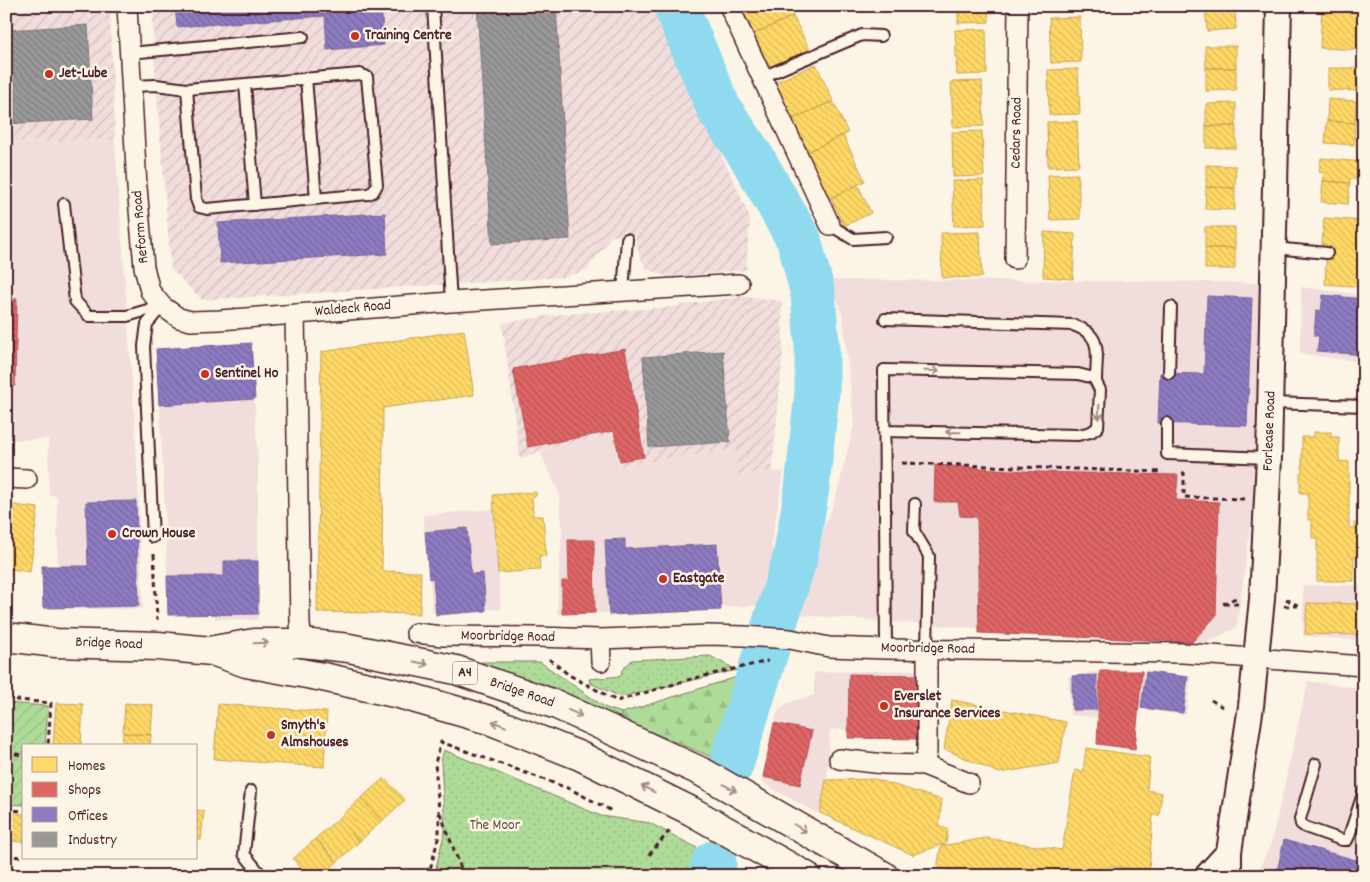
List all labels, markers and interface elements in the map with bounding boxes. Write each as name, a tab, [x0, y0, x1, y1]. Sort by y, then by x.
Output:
place label: Training Centre	[365, 25, 452, 47]
marker: Training Centre	[349, 30, 361, 42]
place label: Jet-Lube	[59, 63, 108, 85]
marker: Jet-Lube	[43, 68, 55, 80]
street label: Cedars Road	[1005, 97, 1029, 169]
street label: Reform Road	[127, 190, 155, 264]
street label: Waldeck Road	[314, 295, 392, 323]
place label: Sentinel Ho	[215, 363, 279, 385]
one-way arrow	[924, 366, 940, 376]
marker: Sentinel Ho	[199, 368, 211, 380]
street label: Forlease Road	[1258, 390, 1282, 472]
one-way arrow	[1095, 403, 1104, 419]
one-way arrow	[945, 427, 962, 437]
place label: Crown House	[122, 523, 196, 545]
marker: Crown House	[106, 528, 118, 540]
place label: Eastgate	[673, 568, 725, 590]
marker: Eastgate	[657, 573, 669, 585]
street label: Moorbridge Road	[461, 625, 555, 649]
street label: Bridge Road	[75, 632, 143, 656]
street label: Moorbridge Road	[881, 637, 975, 661]
one-way arrow	[252, 639, 268, 648]
one-way arrow	[413, 659, 429, 668]
road number: A4	[452, 661, 478, 684]
street label: Bridge Road	[487, 672, 557, 714]
place label: Everslet Insurance Services	[894, 686, 1001, 725]
marker: Everslet Insurance Services	[878, 700, 890, 712]
one-way arrow	[567, 709, 582, 719]
place label: Smyth's Almshouses	[281, 715, 349, 754]
one-way arrow	[492, 719, 507, 728]
marker: Smyth's Almshouses	[265, 729, 277, 741]
legend	[22, 744, 198, 860]
text: Homes	[68, 756, 106, 778]
text: Shops	[68, 780, 101, 802]
one-way arrow	[722, 783, 737, 793]
one-way arrow	[640, 784, 655, 794]
text: Offices	[68, 806, 108, 828]
park label: The Moor	[470, 815, 521, 837]
one-way arrow	[792, 823, 807, 833]
text: Industry	[68, 830, 117, 852]

